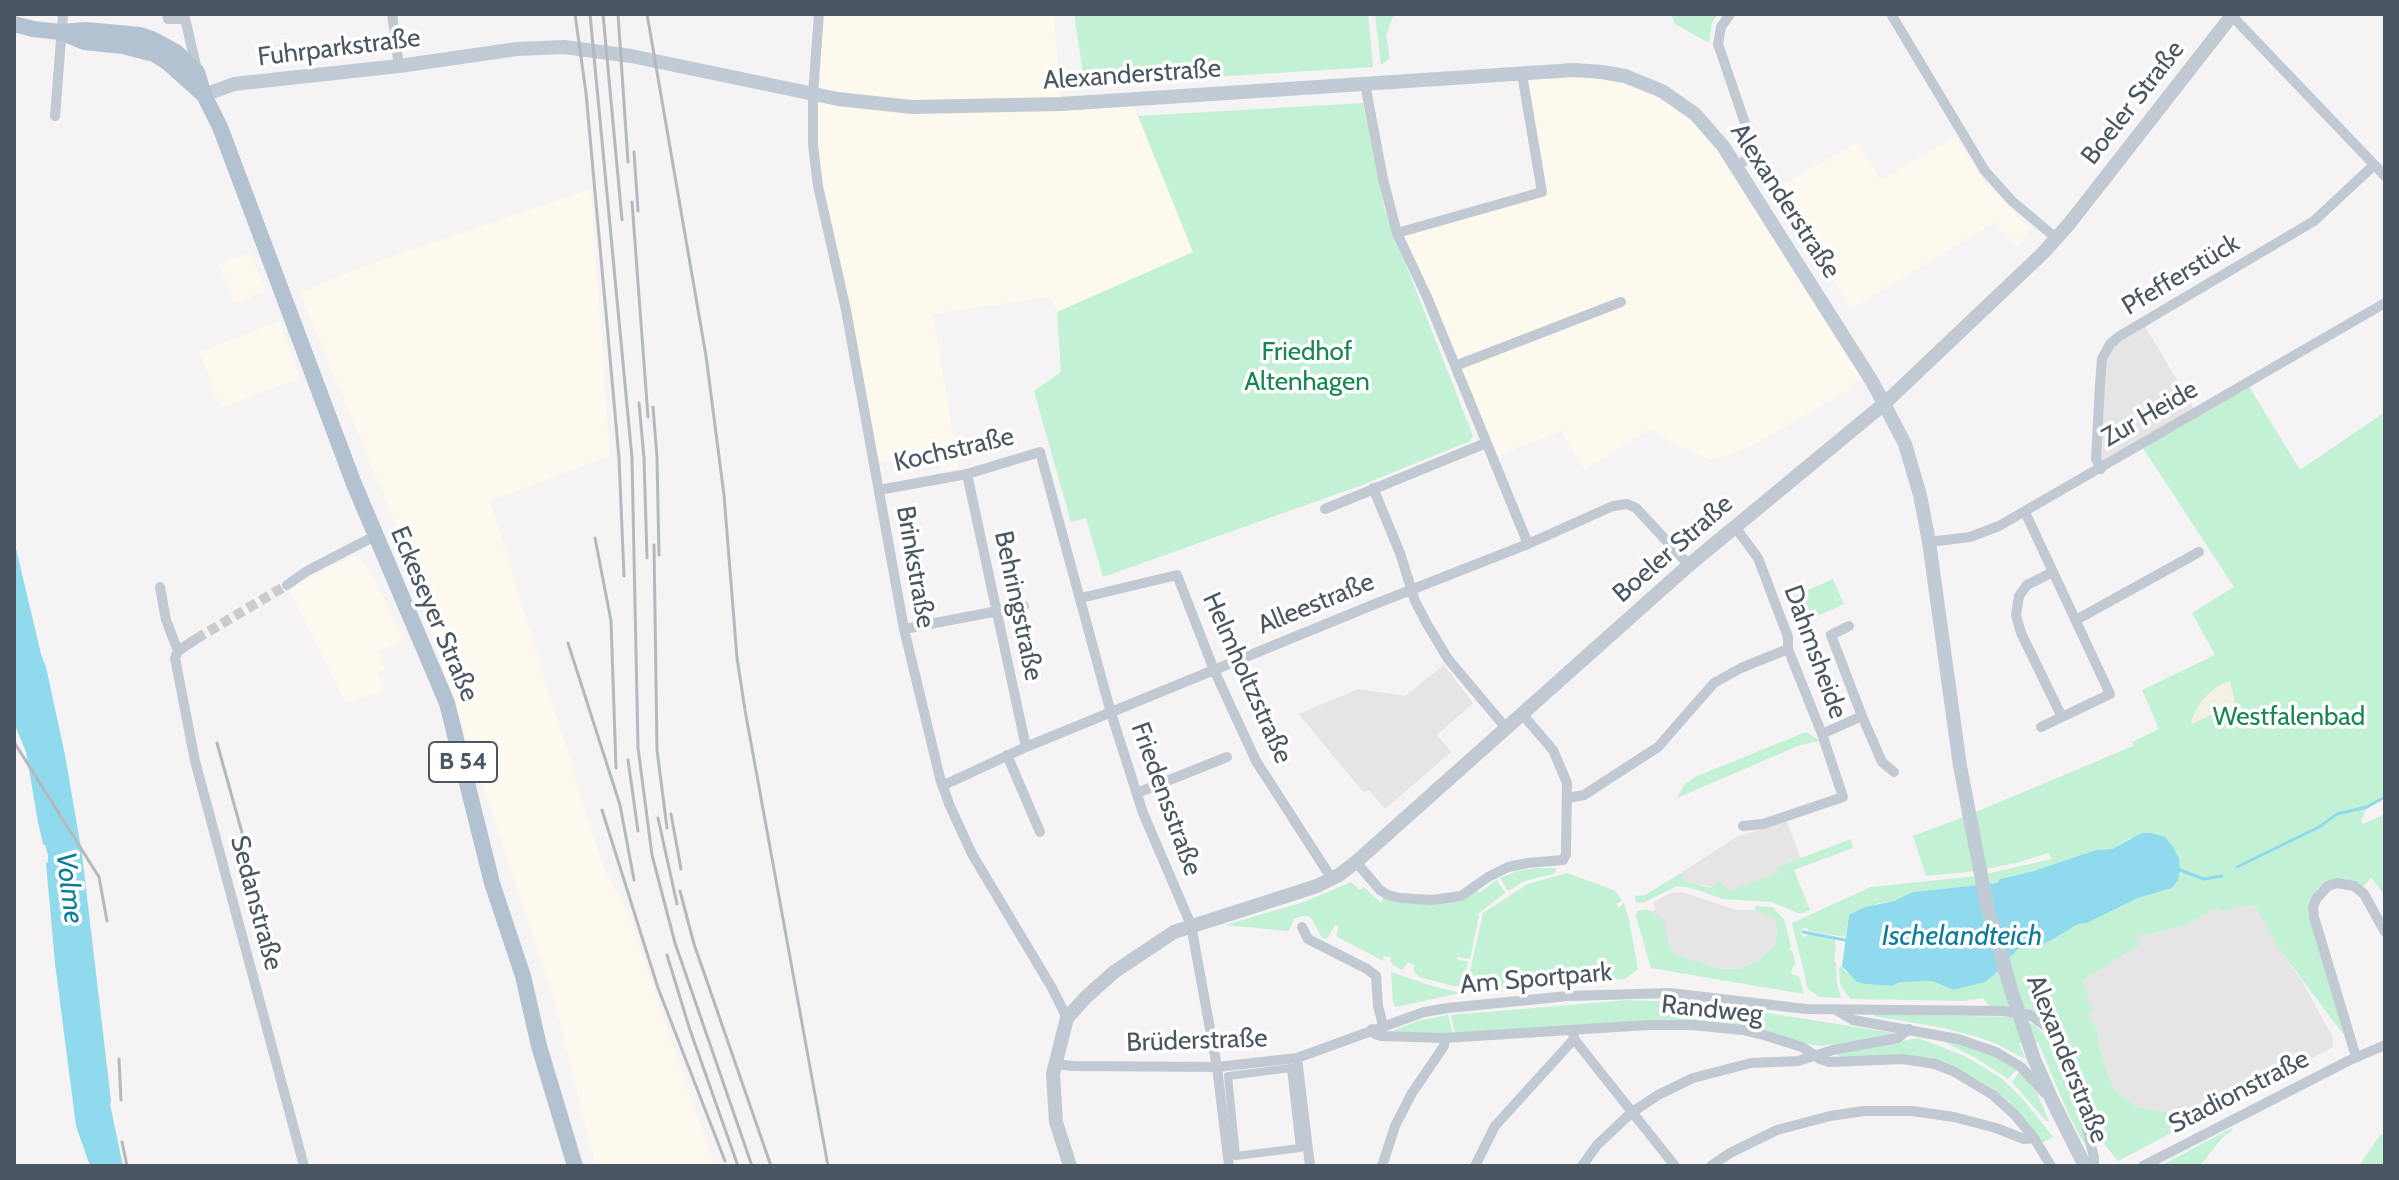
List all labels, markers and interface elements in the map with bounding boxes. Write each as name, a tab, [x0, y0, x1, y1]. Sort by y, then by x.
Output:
street label: Fuhrparkstraße	[256, 23, 422, 73]
street label: Boeler Straße	[2075, 35, 2191, 171]
street label: Alexanderstraße	[1042, 53, 1222, 97]
street label: Alexanderstraße	[1723, 118, 1847, 284]
street label: Pfefferstück	[2117, 228, 2245, 322]
park label: Friedhof Altenhagen	[1244, 336, 1370, 398]
street label: Zur Heide	[2096, 374, 2204, 454]
street label: Kochstraße	[891, 421, 1017, 479]
street label: Boeler Straße	[1607, 488, 1739, 610]
street label: Brinkstraße	[889, 503, 941, 631]
street label: Eckeseyer Straße	[383, 522, 485, 706]
street label: Behringstraße	[987, 528, 1049, 684]
street label: Alleestraße	[1253, 567, 1379, 641]
street label: Dahmsheide	[1776, 581, 1854, 723]
street label: Helmholtzstraße	[1195, 588, 1299, 768]
park label: Westfalenbad	[2213, 701, 2365, 733]
street label: Friedensstraße	[1124, 718, 1208, 880]
road number: B 54	[429, 742, 497, 782]
street label: Sedanstraße	[223, 832, 289, 974]
water label: Volme	[48, 850, 90, 926]
water label: Ischelandteich	[1882, 920, 2042, 954]
street label: Am Sportpark	[1459, 957, 1613, 1001]
street label: Alexanderstraße	[2019, 970, 2115, 1148]
street label: Randweg	[1660, 989, 1764, 1031]
street label: Brüderstraße	[1126, 1023, 1268, 1059]
street label: Stadionstraße	[2164, 1043, 2314, 1141]

